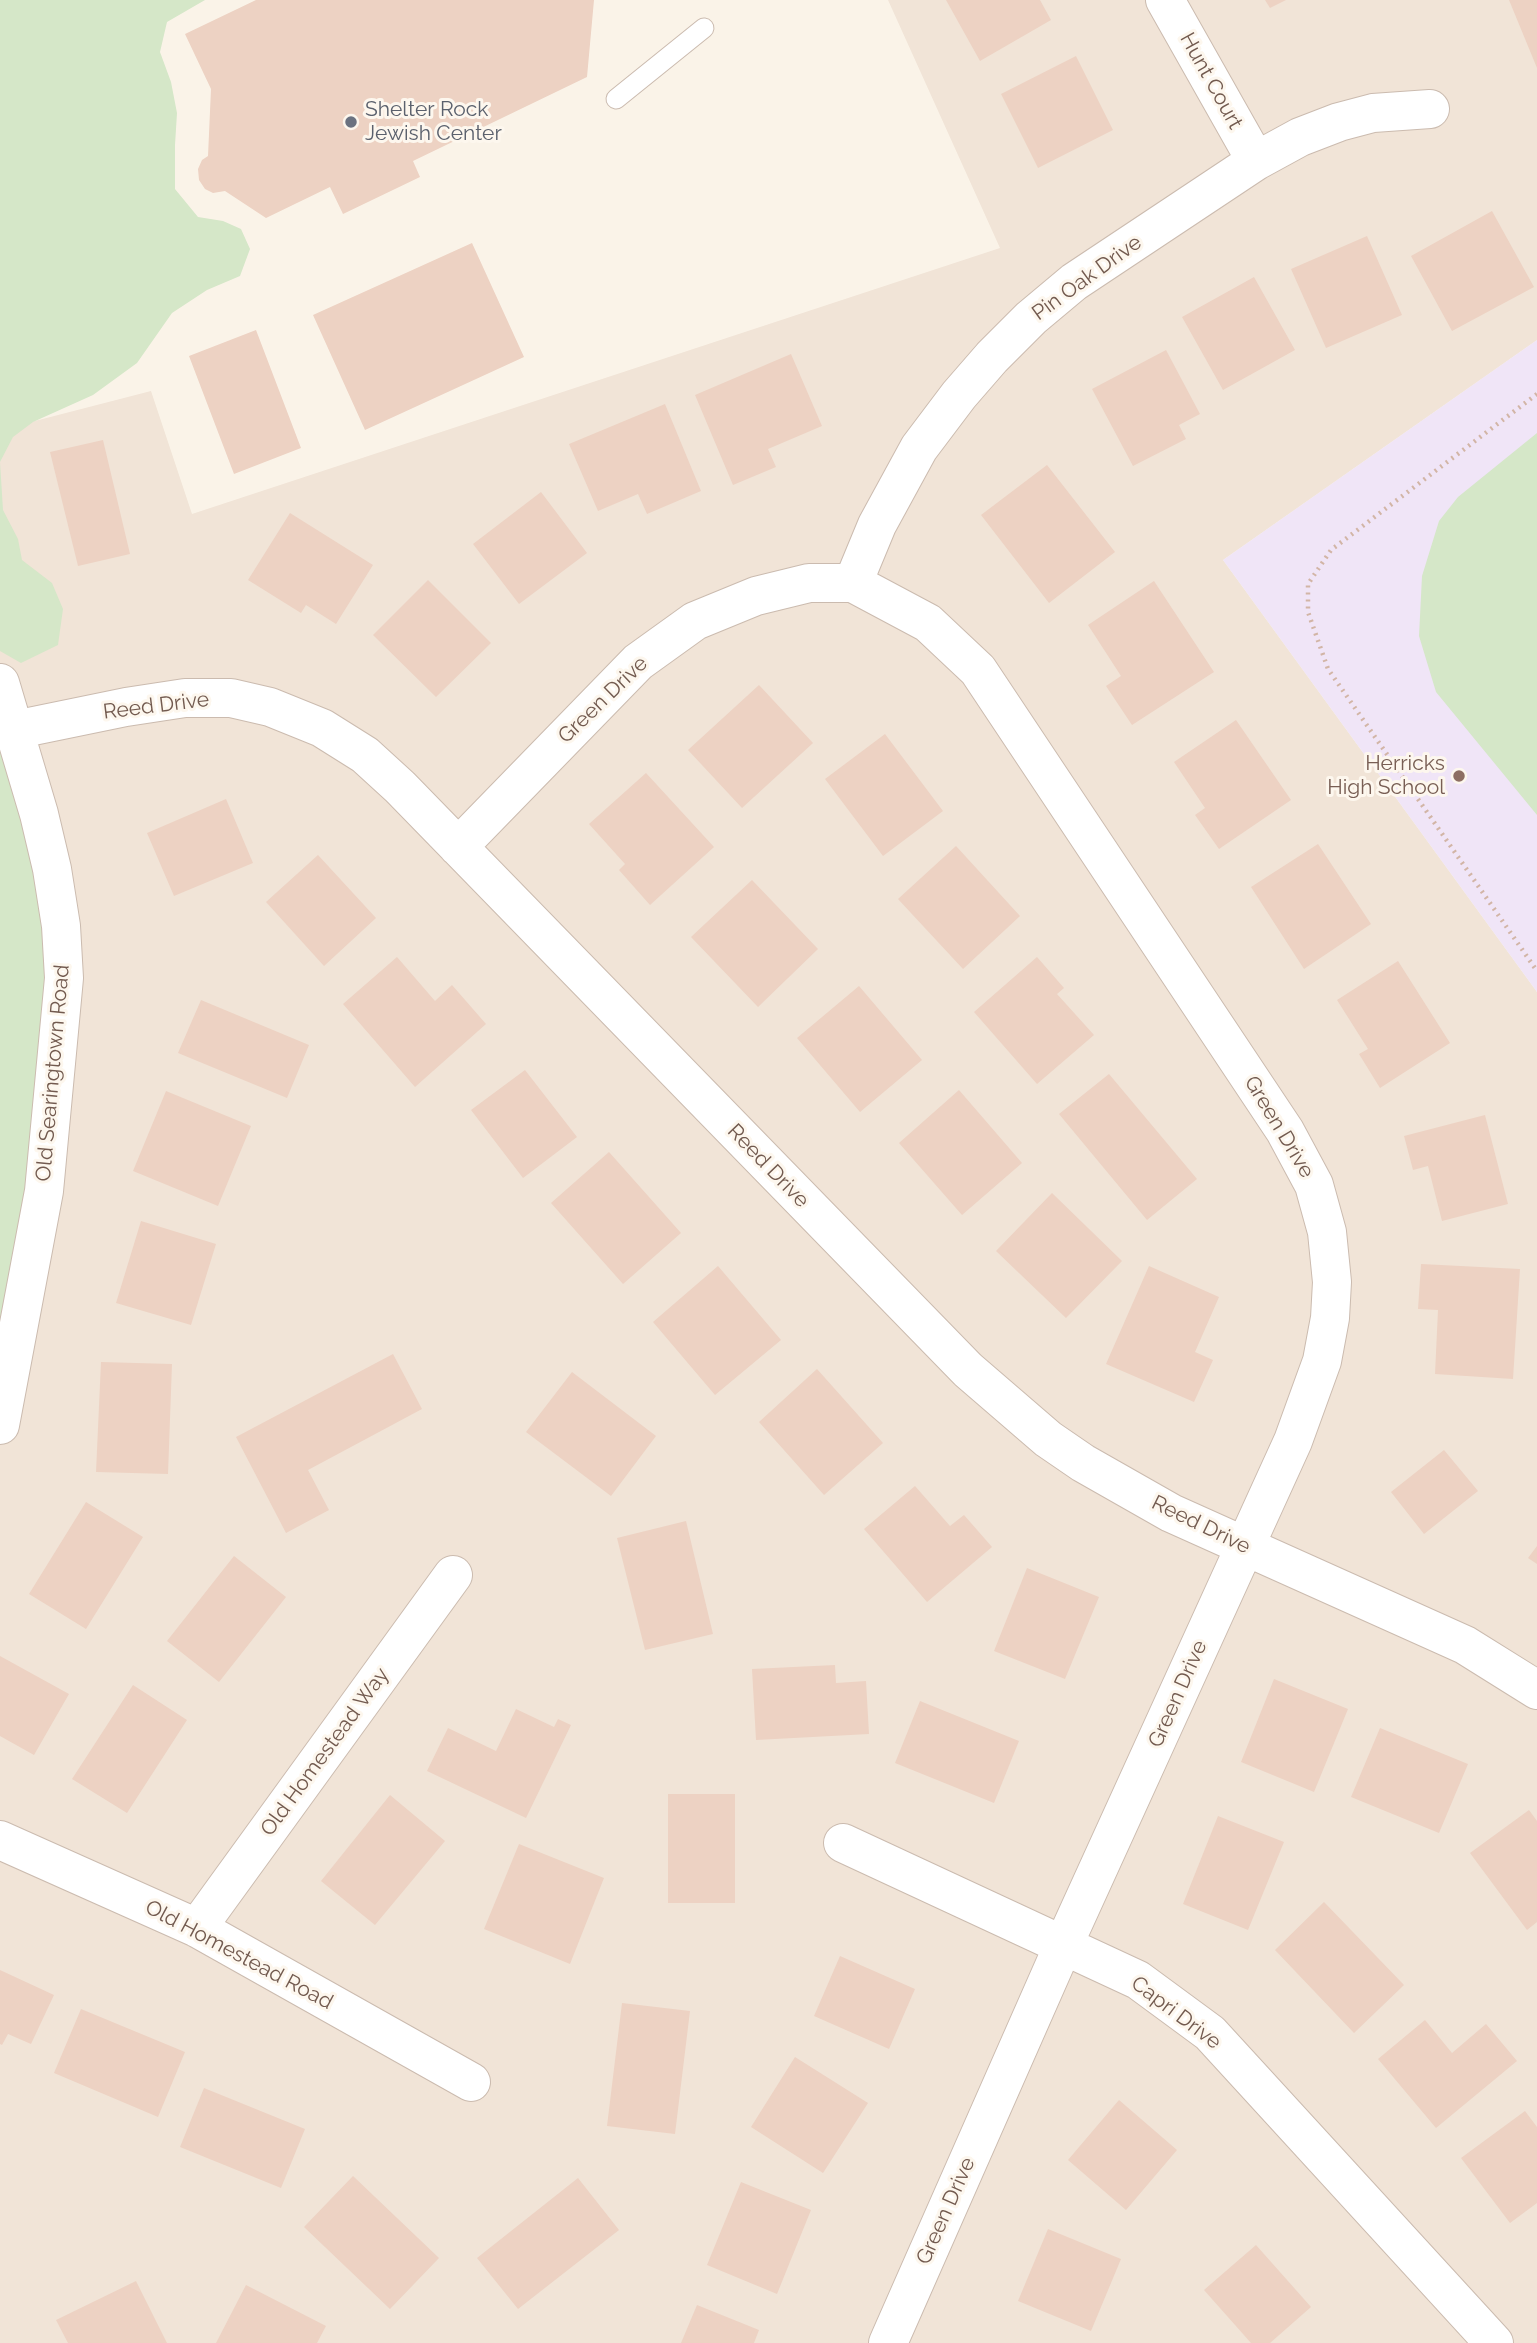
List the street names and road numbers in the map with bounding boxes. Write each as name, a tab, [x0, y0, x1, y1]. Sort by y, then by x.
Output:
street label: Hunt Court	[1174, 28, 1248, 134]
street label: Pin Oak Drive	[1027, 230, 1147, 326]
street label: Green Drive	[553, 651, 653, 749]
street label: Reed Drive	[102, 687, 210, 725]
street label: Old Searingtown Road	[31, 964, 75, 1182]
street label: Green Drive	[1239, 1071, 1319, 1183]
street label: Reed Drive	[722, 1119, 814, 1213]
street label: Reed Drive	[1148, 1490, 1254, 1560]
street label: Green Drive	[1143, 1637, 1213, 1751]
street label: Old Homestead Way	[255, 1663, 395, 1841]
street label: Old Homestead Road	[141, 1895, 337, 2015]
street label: Capri Drive	[1126, 1971, 1226, 2055]
street label: Green Drive	[911, 2154, 981, 2268]

